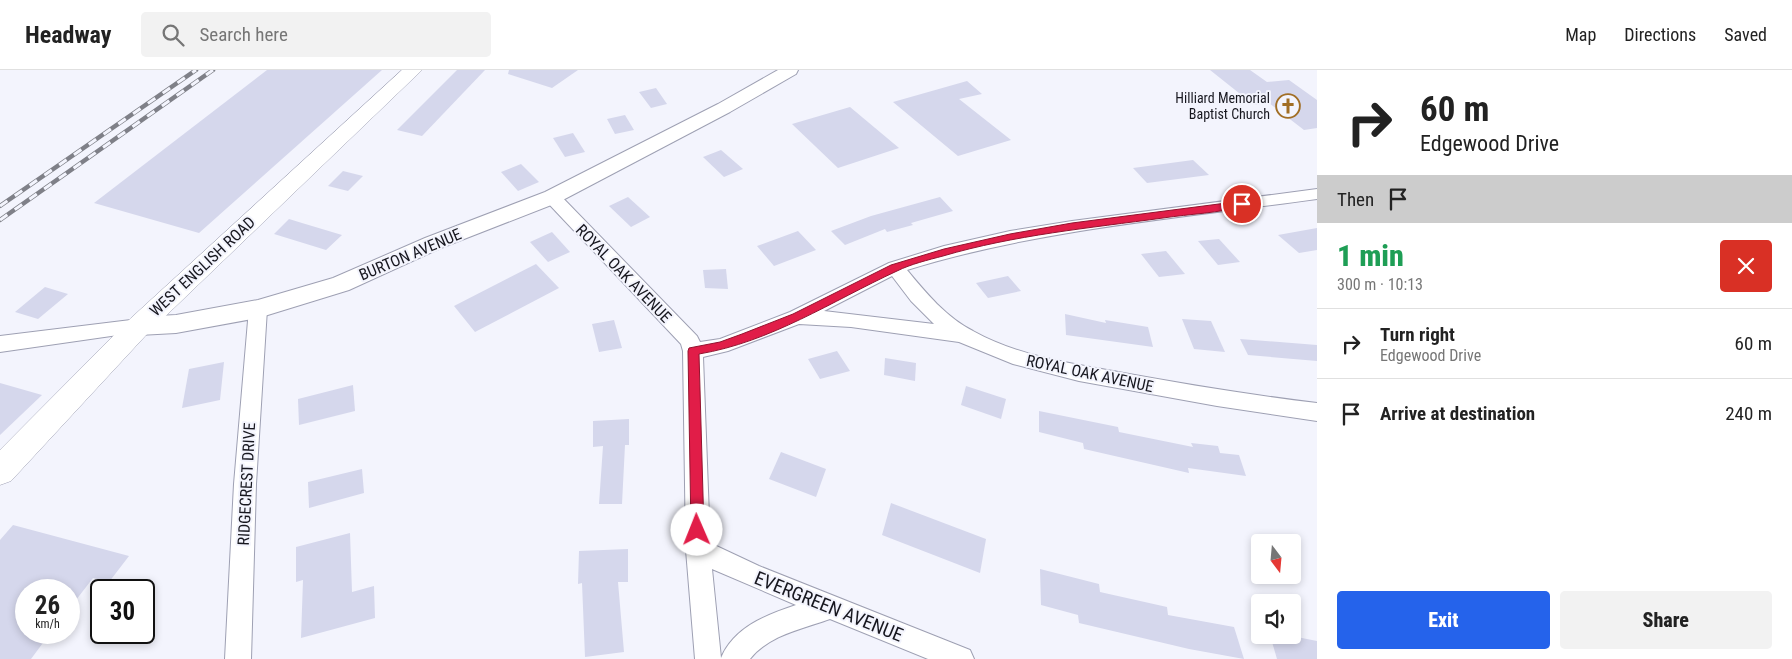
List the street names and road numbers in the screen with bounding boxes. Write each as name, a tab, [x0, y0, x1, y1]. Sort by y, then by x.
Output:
street label: WEST ENGLISH ROAD	[146, 213, 259, 320]
street label: ROYAL OAK AVENUE	[572, 220, 675, 327]
street label: BURTON AVENUE	[356, 224, 464, 285]
street label: ROYAL OAK AVENUE	[1025, 351, 1155, 396]
street label: RIDGECREST DRIVE	[234, 422, 259, 546]
street label: EVERGREEN AVENUE	[751, 566, 906, 647]

